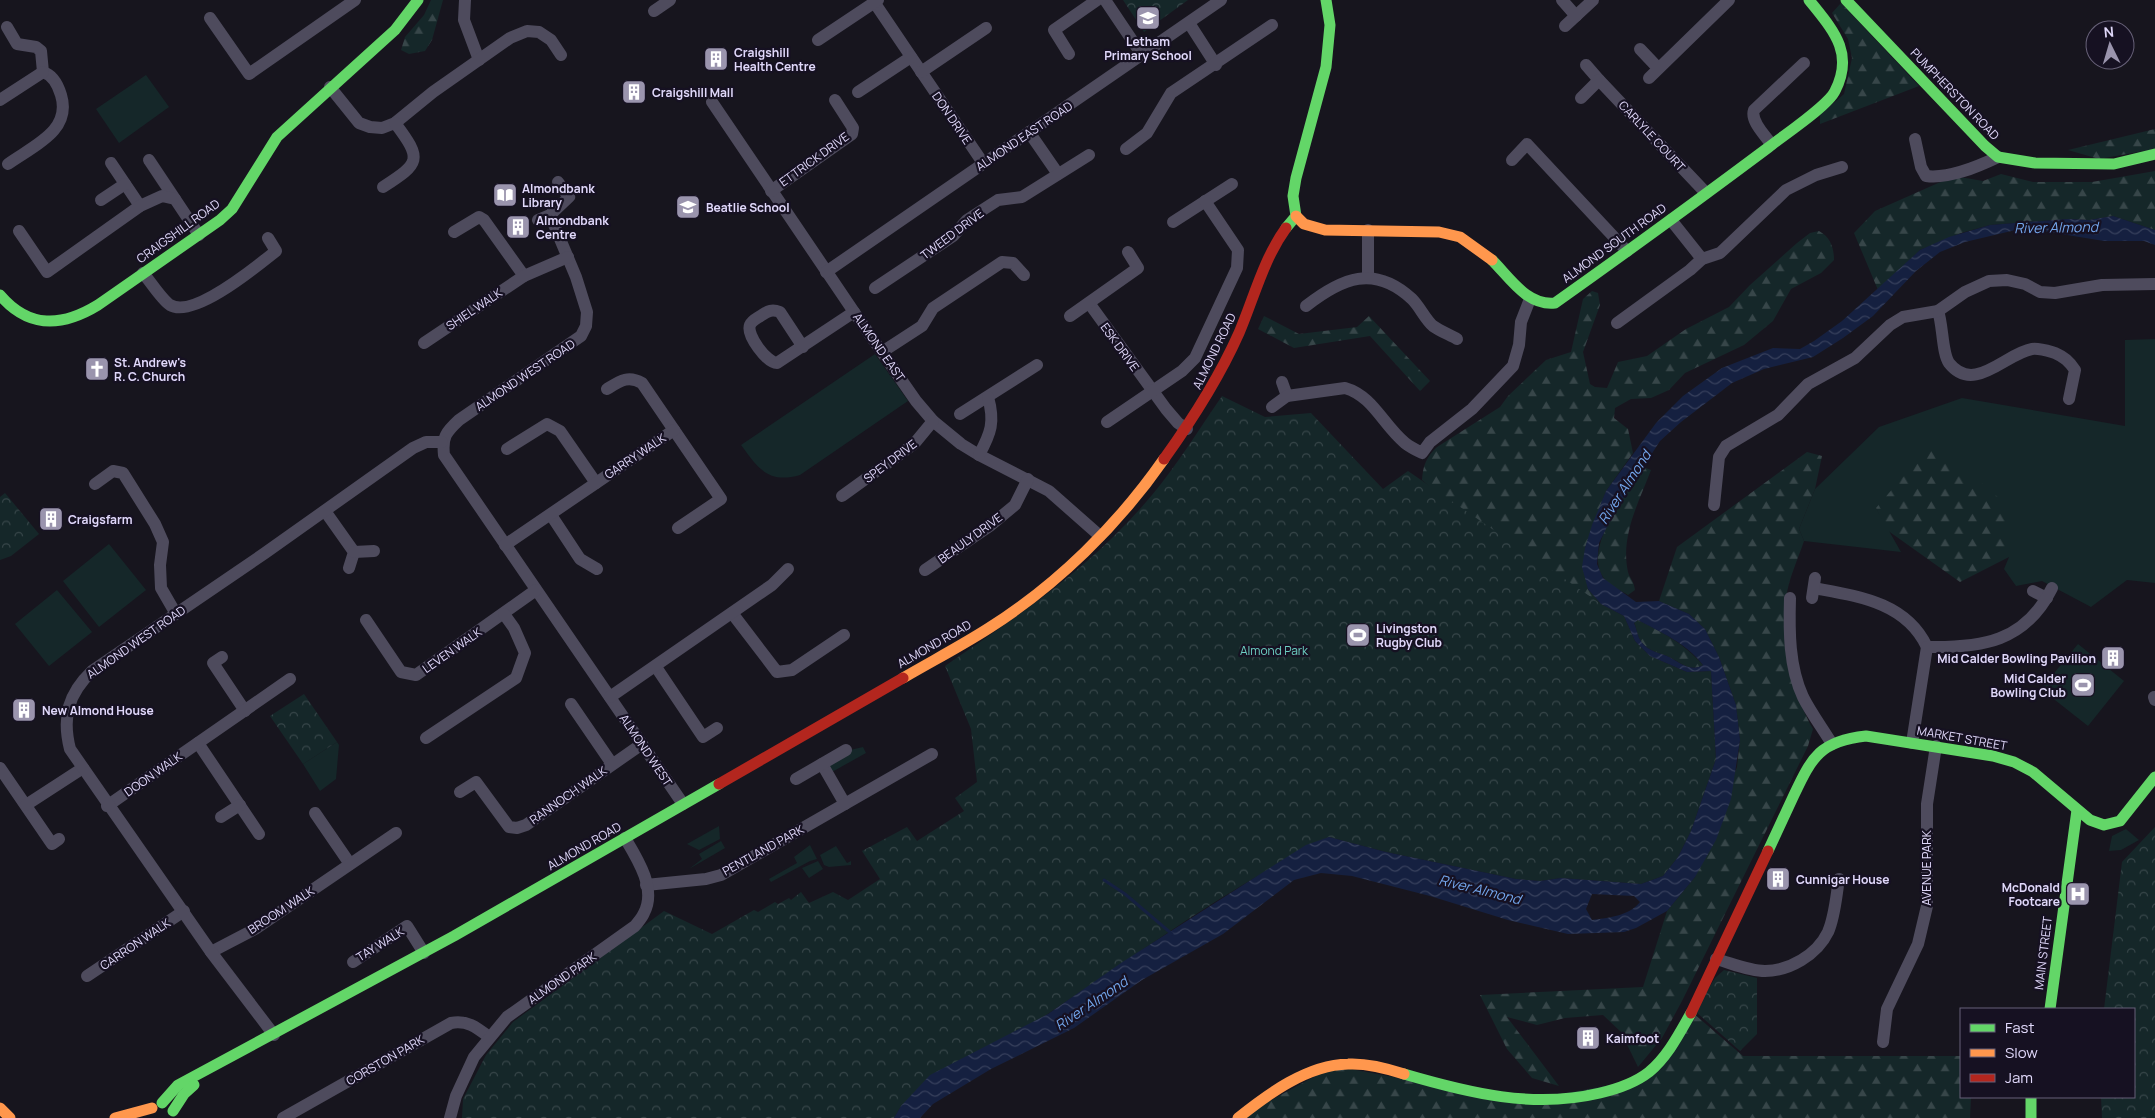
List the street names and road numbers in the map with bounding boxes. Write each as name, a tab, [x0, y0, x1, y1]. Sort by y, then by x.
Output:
street label: PUMPHERSTON ROAD	[1907, 45, 2003, 143]
street label: DON DRIVE	[928, 88, 976, 148]
street label: ALMOND EAST ROAD	[972, 97, 1076, 175]
street label: CARLYLE COURT	[1615, 97, 1690, 176]
street label: ETTRICK DRIVE	[776, 128, 853, 190]
street label: CRAIGSHILL ROAD	[133, 195, 223, 267]
street label: ALMOND SOUTH ROAD	[1558, 199, 1670, 287]
street label: TWEED DRIVE	[917, 205, 987, 263]
street label: SHIEL WALK	[443, 283, 506, 334]
street label: ALMOND EAST	[849, 309, 909, 385]
street label: ALMOND ROAD	[1188, 310, 1240, 392]
street label: ESK DRIVE	[1097, 319, 1143, 375]
street label: ALMOND WEST ROAD	[472, 335, 578, 415]
street label: GARRY WALK	[601, 429, 670, 483]
street label: SPEY DRIVE	[860, 435, 920, 487]
street label: BEAULY DRIVE	[934, 509, 1006, 567]
street label: ALMOND WEST ROAD	[83, 601, 189, 683]
street label: ALMOND ROAD	[894, 616, 974, 672]
street label: LEVEN WALK	[419, 623, 486, 677]
street label: ALMOND WEST	[616, 711, 677, 790]
street label: MARKET STREET	[1916, 722, 2009, 754]
street label: DOON WALK	[121, 747, 186, 800]
street label: RANNOCH WALK	[526, 762, 611, 828]
street label: ALMOND ROAD	[544, 818, 624, 874]
street label: PENTLAND PARK	[719, 820, 808, 879]
street label: AVENUE PARK	[1918, 829, 1935, 906]
street label: BROOM WALK	[244, 882, 318, 938]
street label: CARRON WALK	[96, 914, 174, 974]
street label: MAIN STREET	[2030, 914, 2056, 991]
street label: TAY WALK	[353, 922, 408, 965]
street label: ALMOND PARK	[524, 948, 600, 1008]
street label: CORSTON PARK	[343, 1030, 428, 1089]

